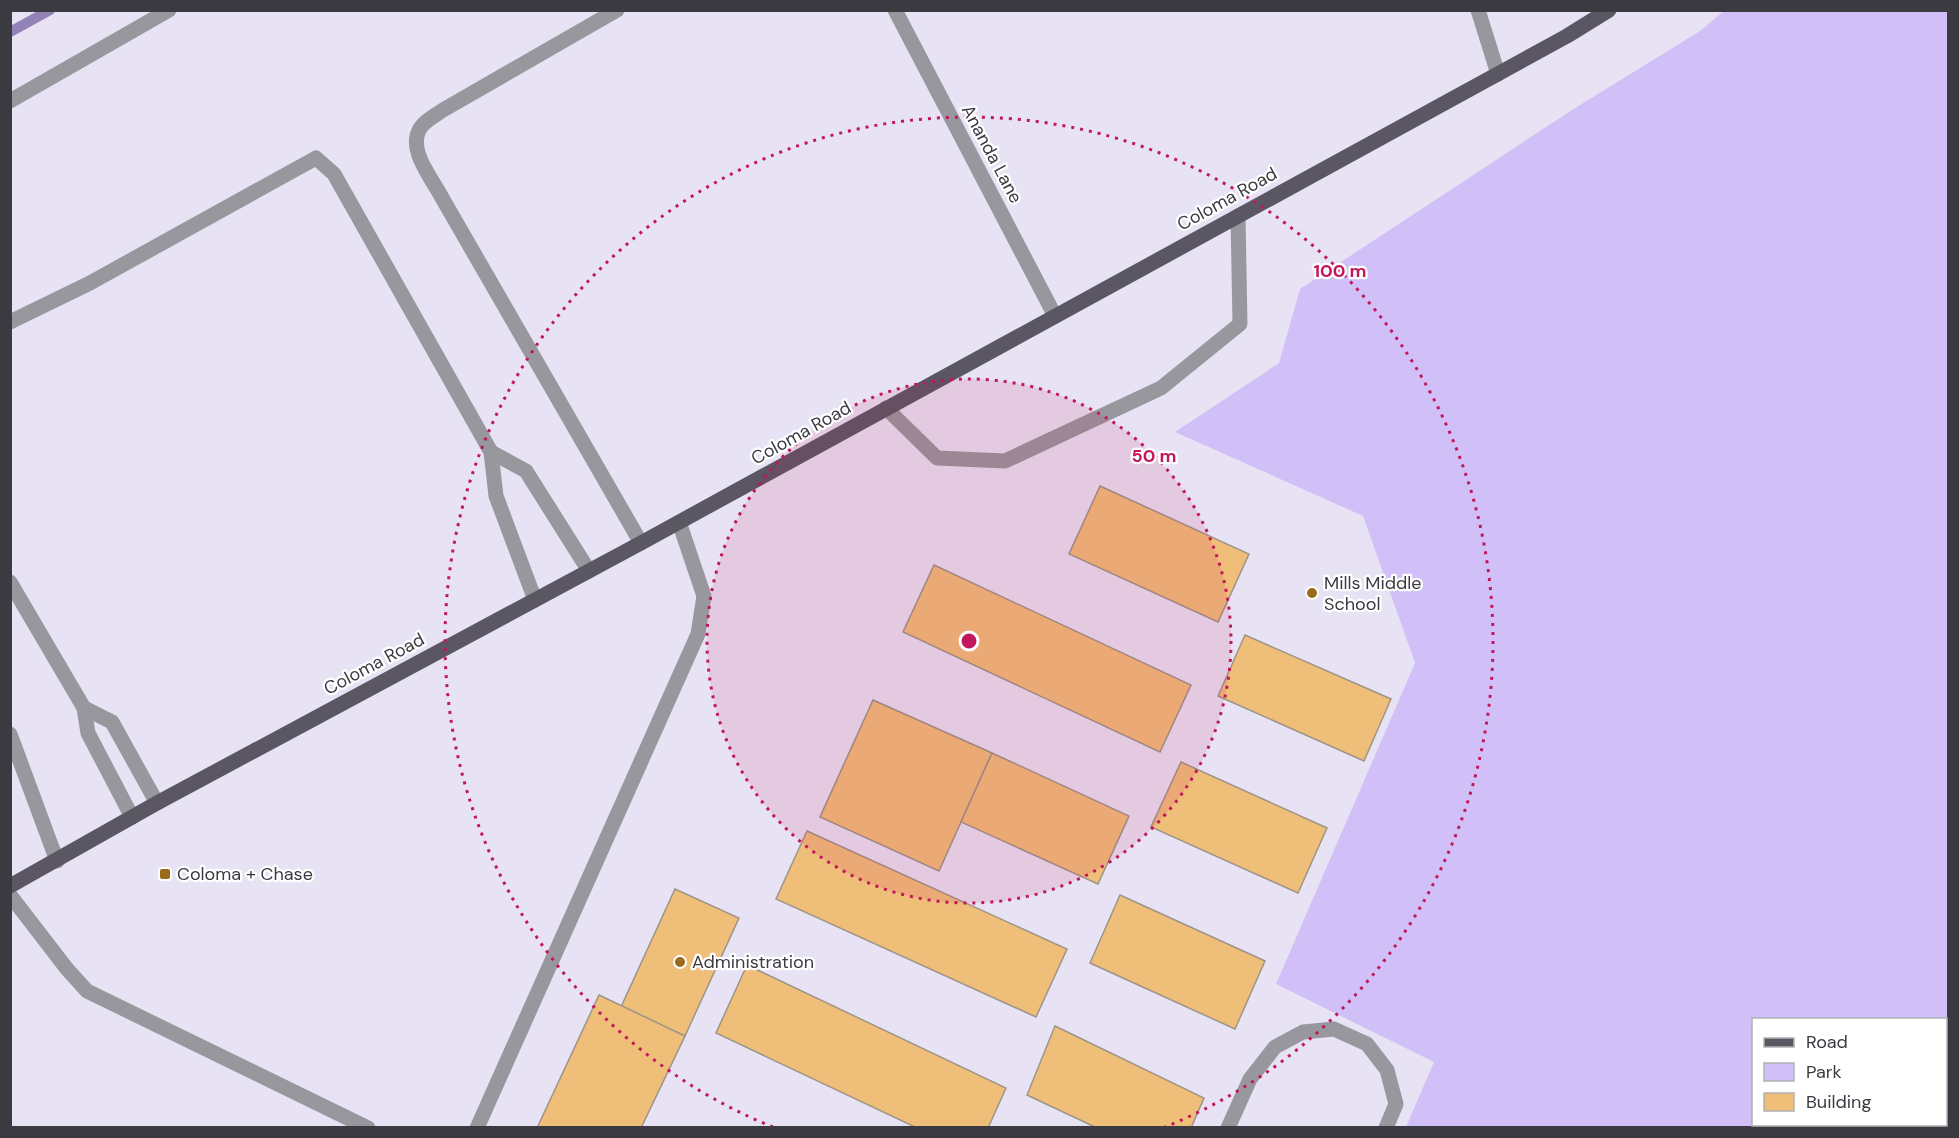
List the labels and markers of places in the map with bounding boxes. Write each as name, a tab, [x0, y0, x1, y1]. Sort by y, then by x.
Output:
place label: Mills Middle School	[1324, 571, 1422, 616]
marker: Mills Middle School	[1305, 586, 1319, 600]
centre of rings	[959, 631, 979, 651]
place label: Coloma + Chase	[177, 862, 313, 886]
marker: Coloma + Chase	[158, 867, 172, 881]
place label: Administration	[692, 950, 814, 974]
marker: Administration	[673, 955, 687, 969]

